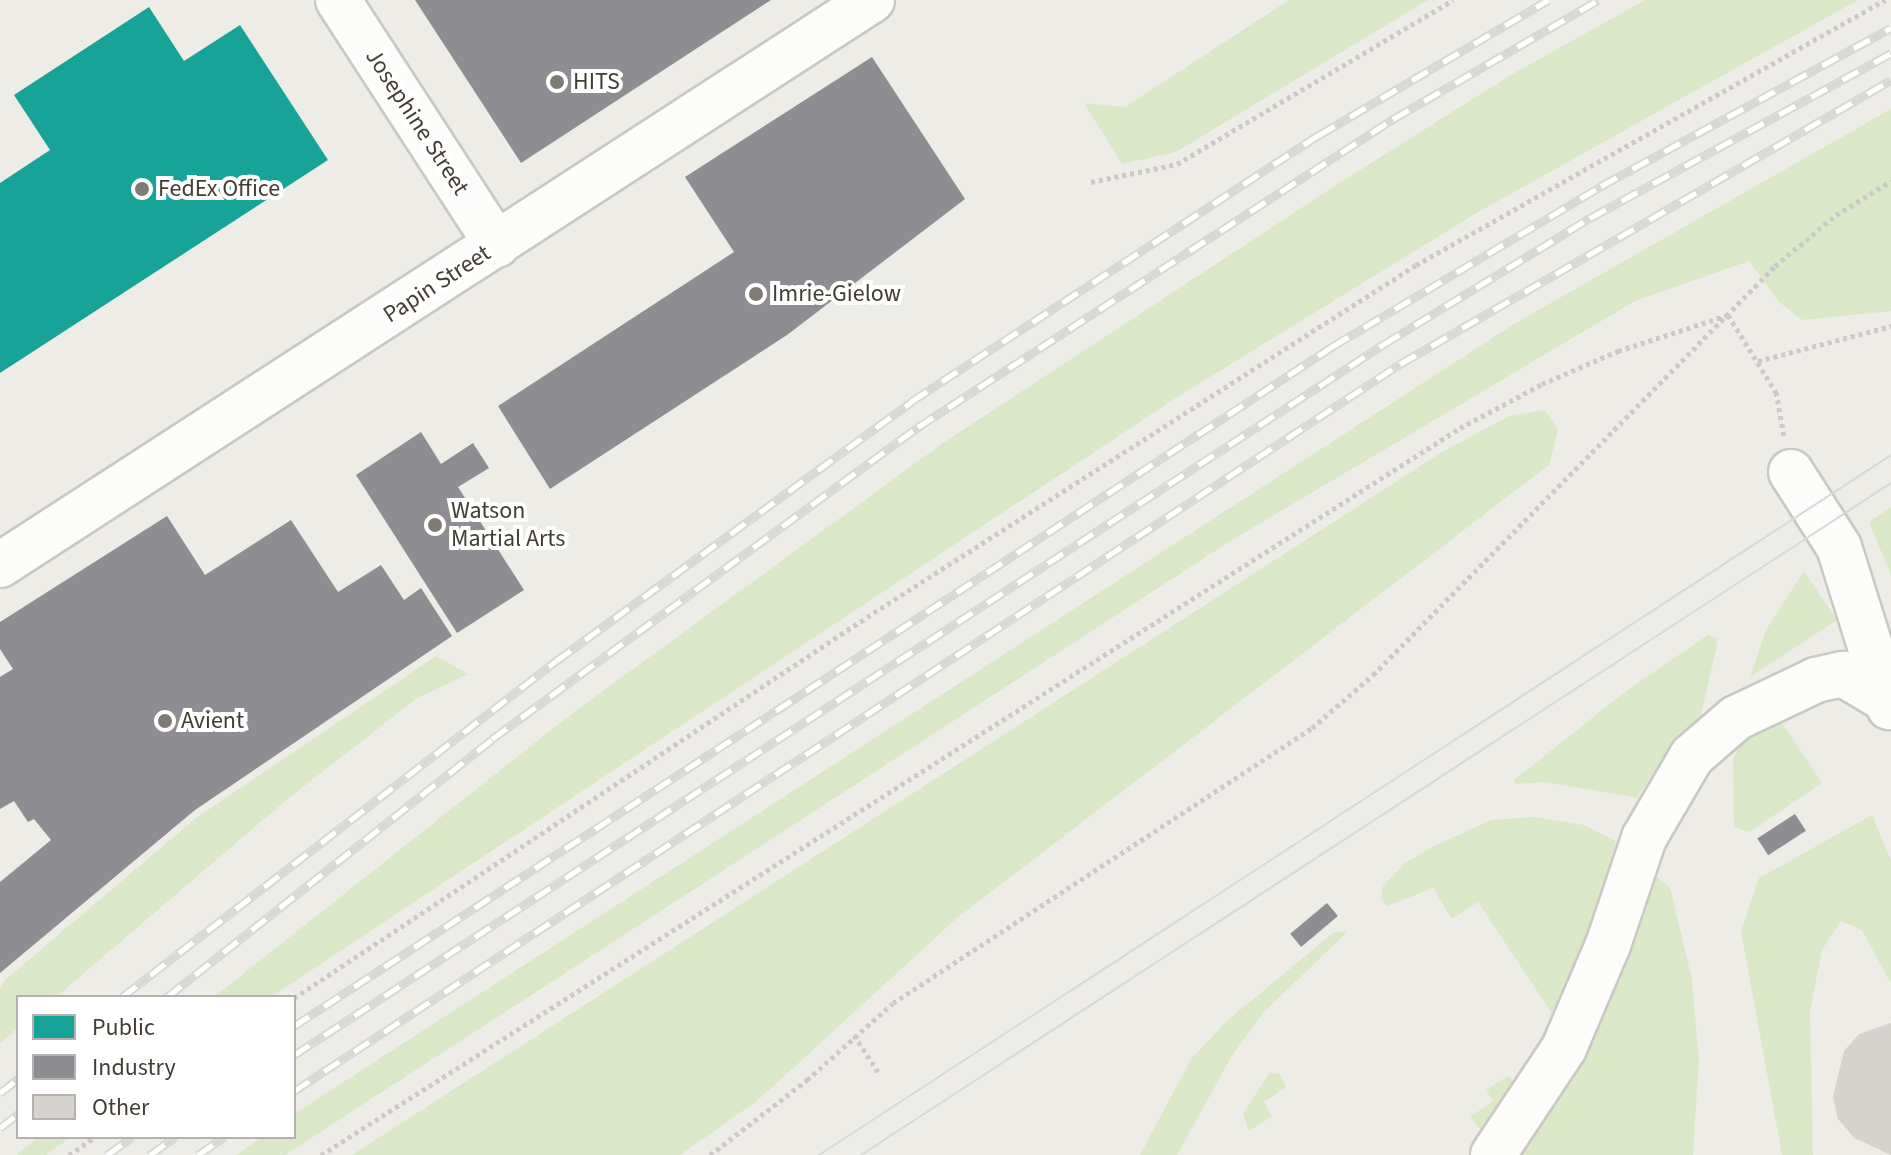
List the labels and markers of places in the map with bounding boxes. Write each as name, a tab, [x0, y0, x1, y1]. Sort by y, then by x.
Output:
place label: HITS	[573, 68, 620, 96]
marker: HITS	[548, 73, 566, 91]
place label: FedEx Office	[158, 175, 280, 203]
marker: FedEx Office	[133, 180, 151, 198]
place label: Imrie-Gielow	[772, 280, 901, 308]
marker: Imrie-Gielow	[747, 285, 765, 303]
place label: Watson Martial Arts	[451, 497, 565, 553]
marker: Watson Martial Arts	[426, 516, 444, 534]
place label: Avient	[181, 707, 244, 735]
marker: Avient	[156, 712, 174, 730]

